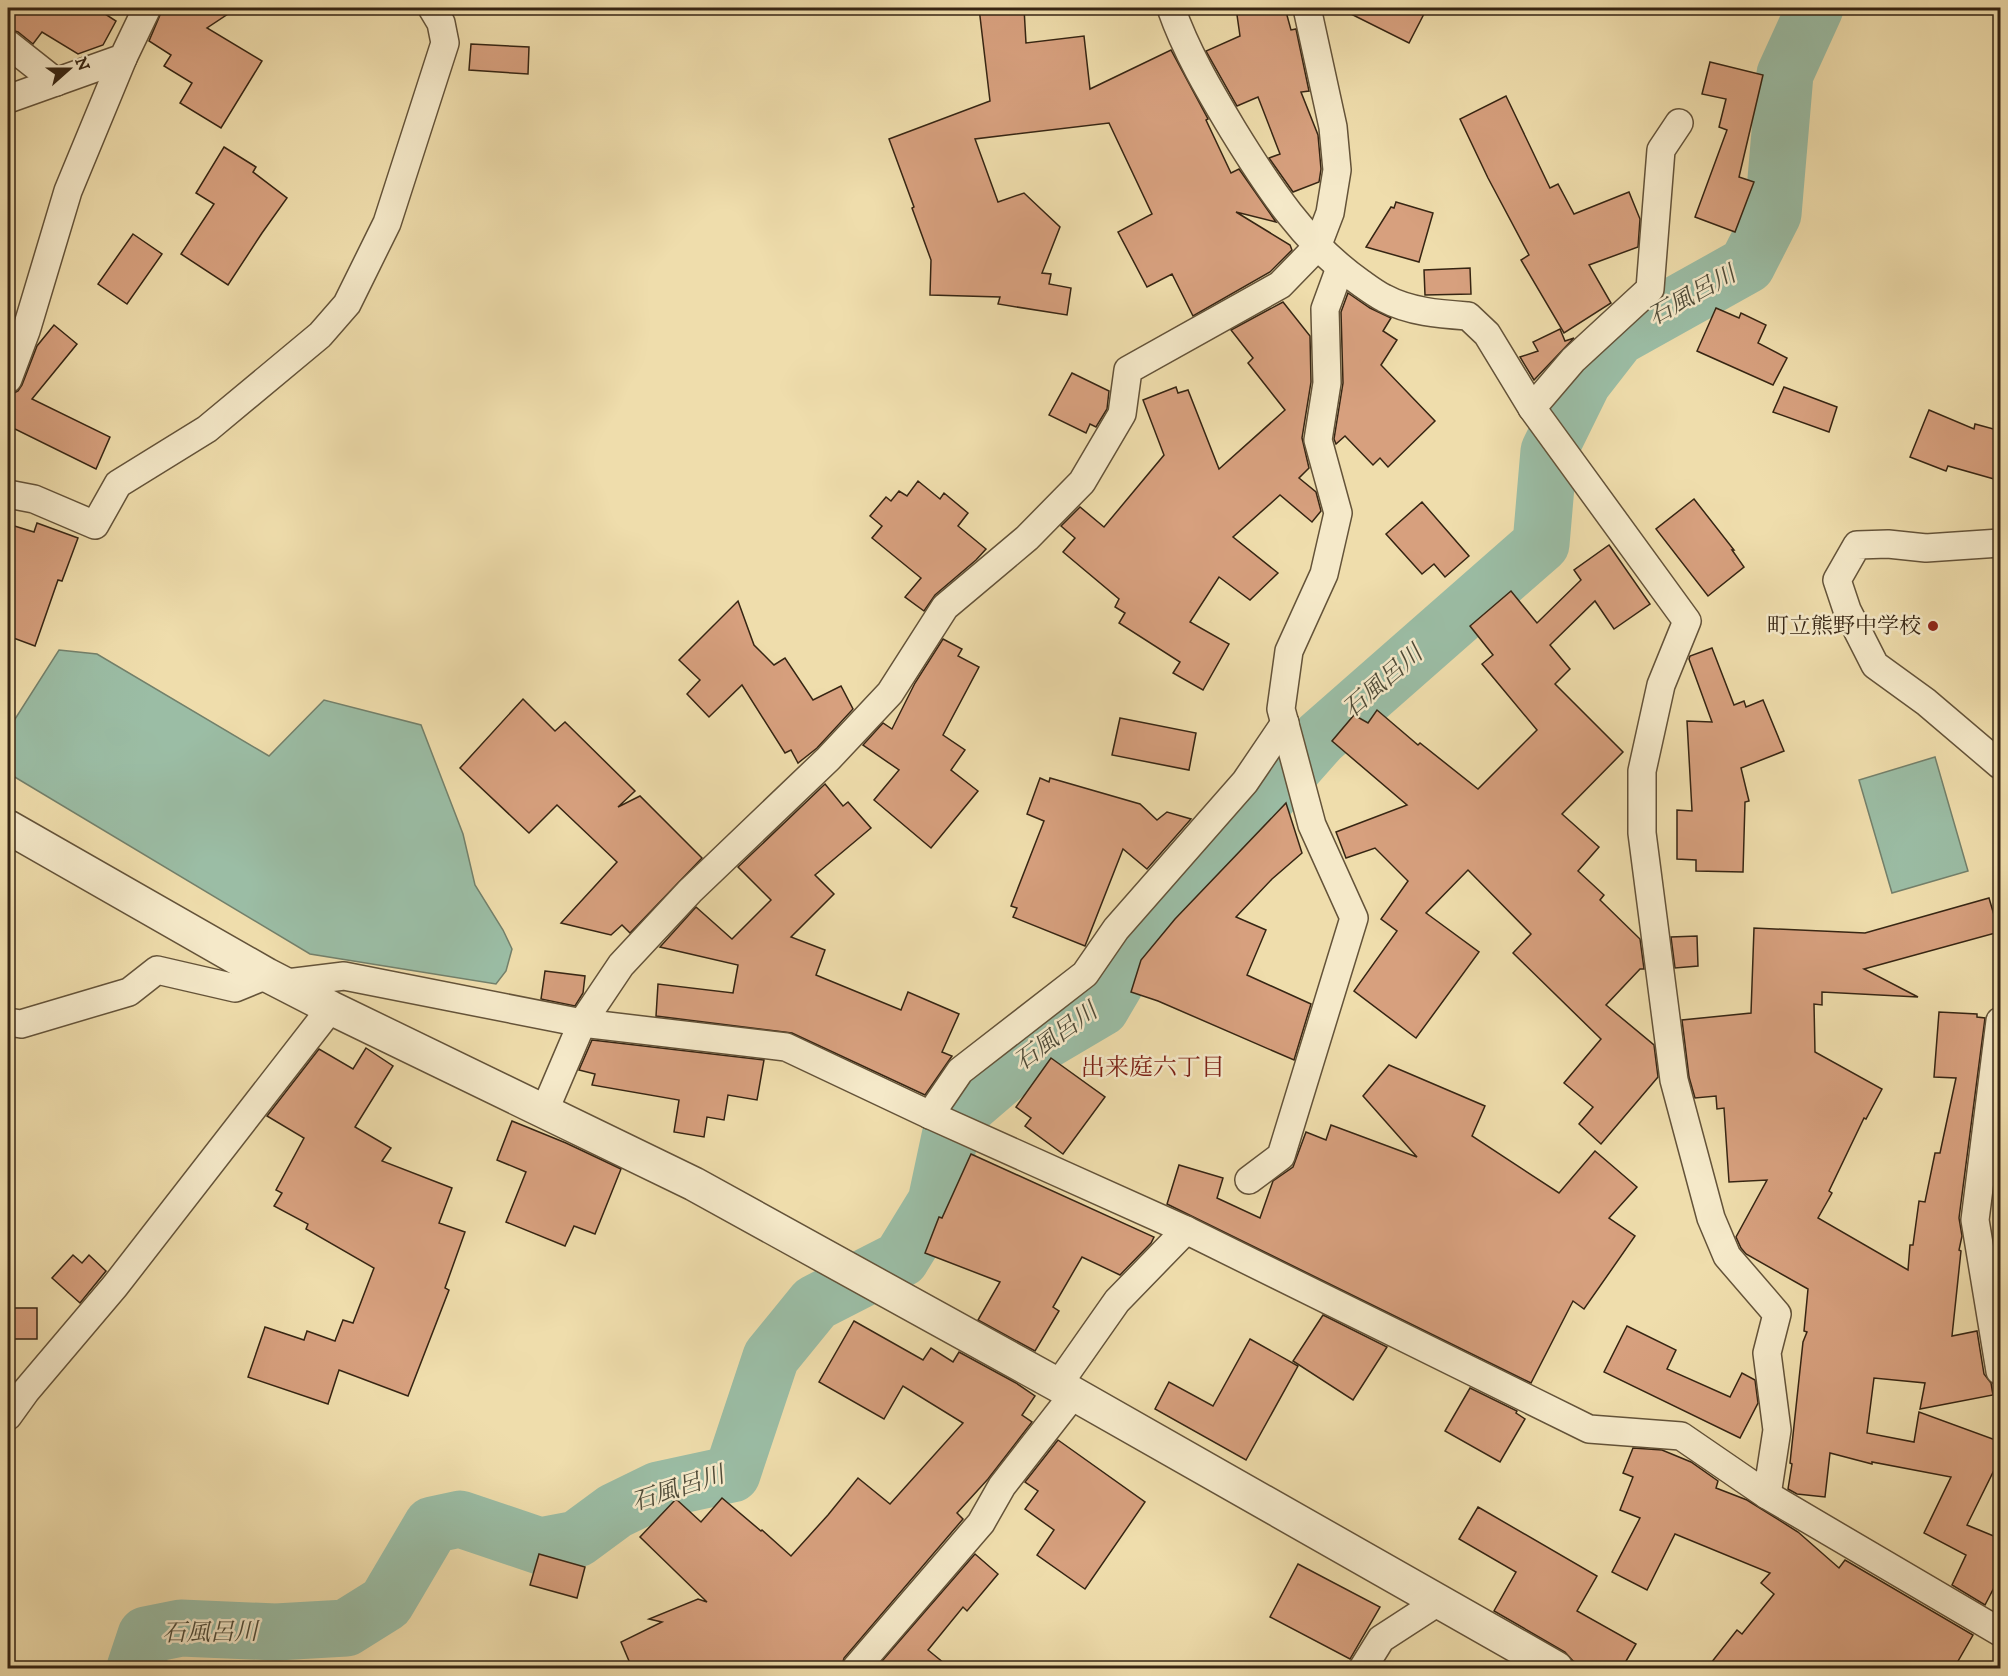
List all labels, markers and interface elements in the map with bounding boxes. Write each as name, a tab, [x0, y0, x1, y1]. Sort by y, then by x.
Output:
north arrow	[39, 39, 99, 99]
text: N	[70, 54, 94, 74]
water label: 石風呂川	[1643, 258, 1744, 332]
place label: 町立熊野中学校	[1767, 613, 1921, 640]
marker: 町立熊野中学校	[1926, 619, 1940, 633]
water label: 石風呂川	[1337, 637, 1431, 725]
water label: 石風呂川	[1008, 995, 1106, 1077]
district label: 出来庭六丁目	[1081, 1053, 1225, 1083]
water label: 石風呂川	[628, 1459, 731, 1518]
water label: 石風呂川	[162, 1617, 261, 1649]

